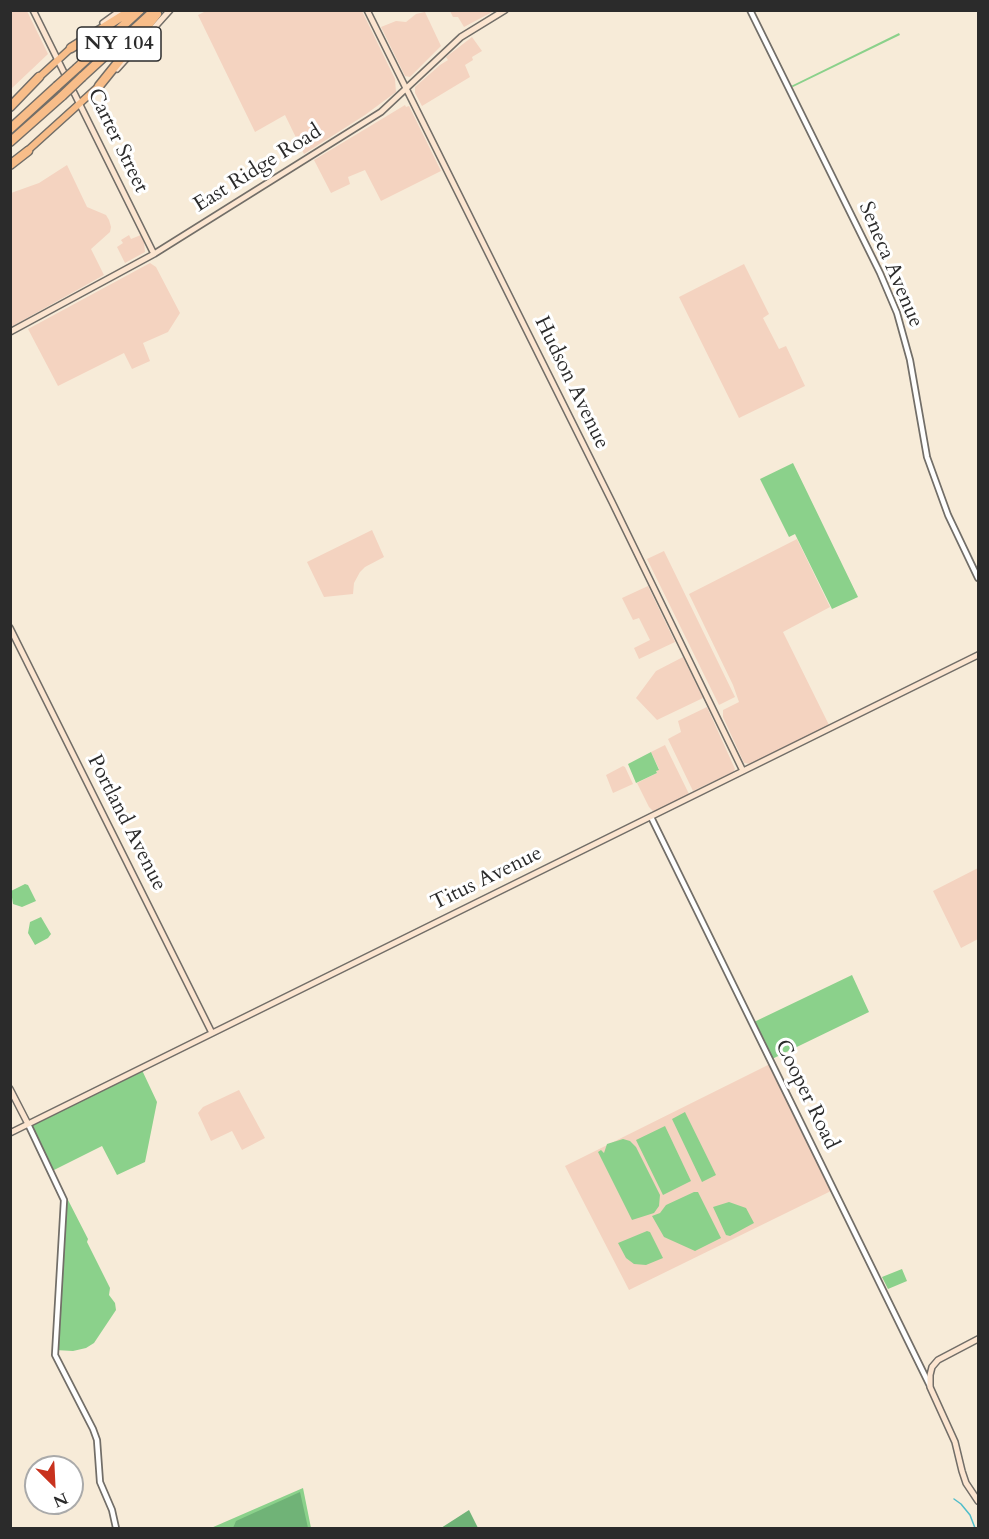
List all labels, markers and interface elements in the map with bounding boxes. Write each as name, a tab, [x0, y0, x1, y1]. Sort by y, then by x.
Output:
road number: NY 104	[77, 27, 161, 61]
street label: Carter Street	[81, 85, 153, 197]
street label: East Ridge Road	[189, 120, 327, 218]
street label: Seneca Avenue	[852, 198, 928, 332]
street label: Hudson Avenue	[528, 313, 614, 453]
street label: Portland Avenue	[81, 751, 171, 895]
street label: Titus Avenue	[427, 841, 547, 917]
street label: Cooper Road	[769, 1036, 843, 1154]
north arrow	[24, 1455, 84, 1515]
text: N	[50, 1487, 71, 1512]

